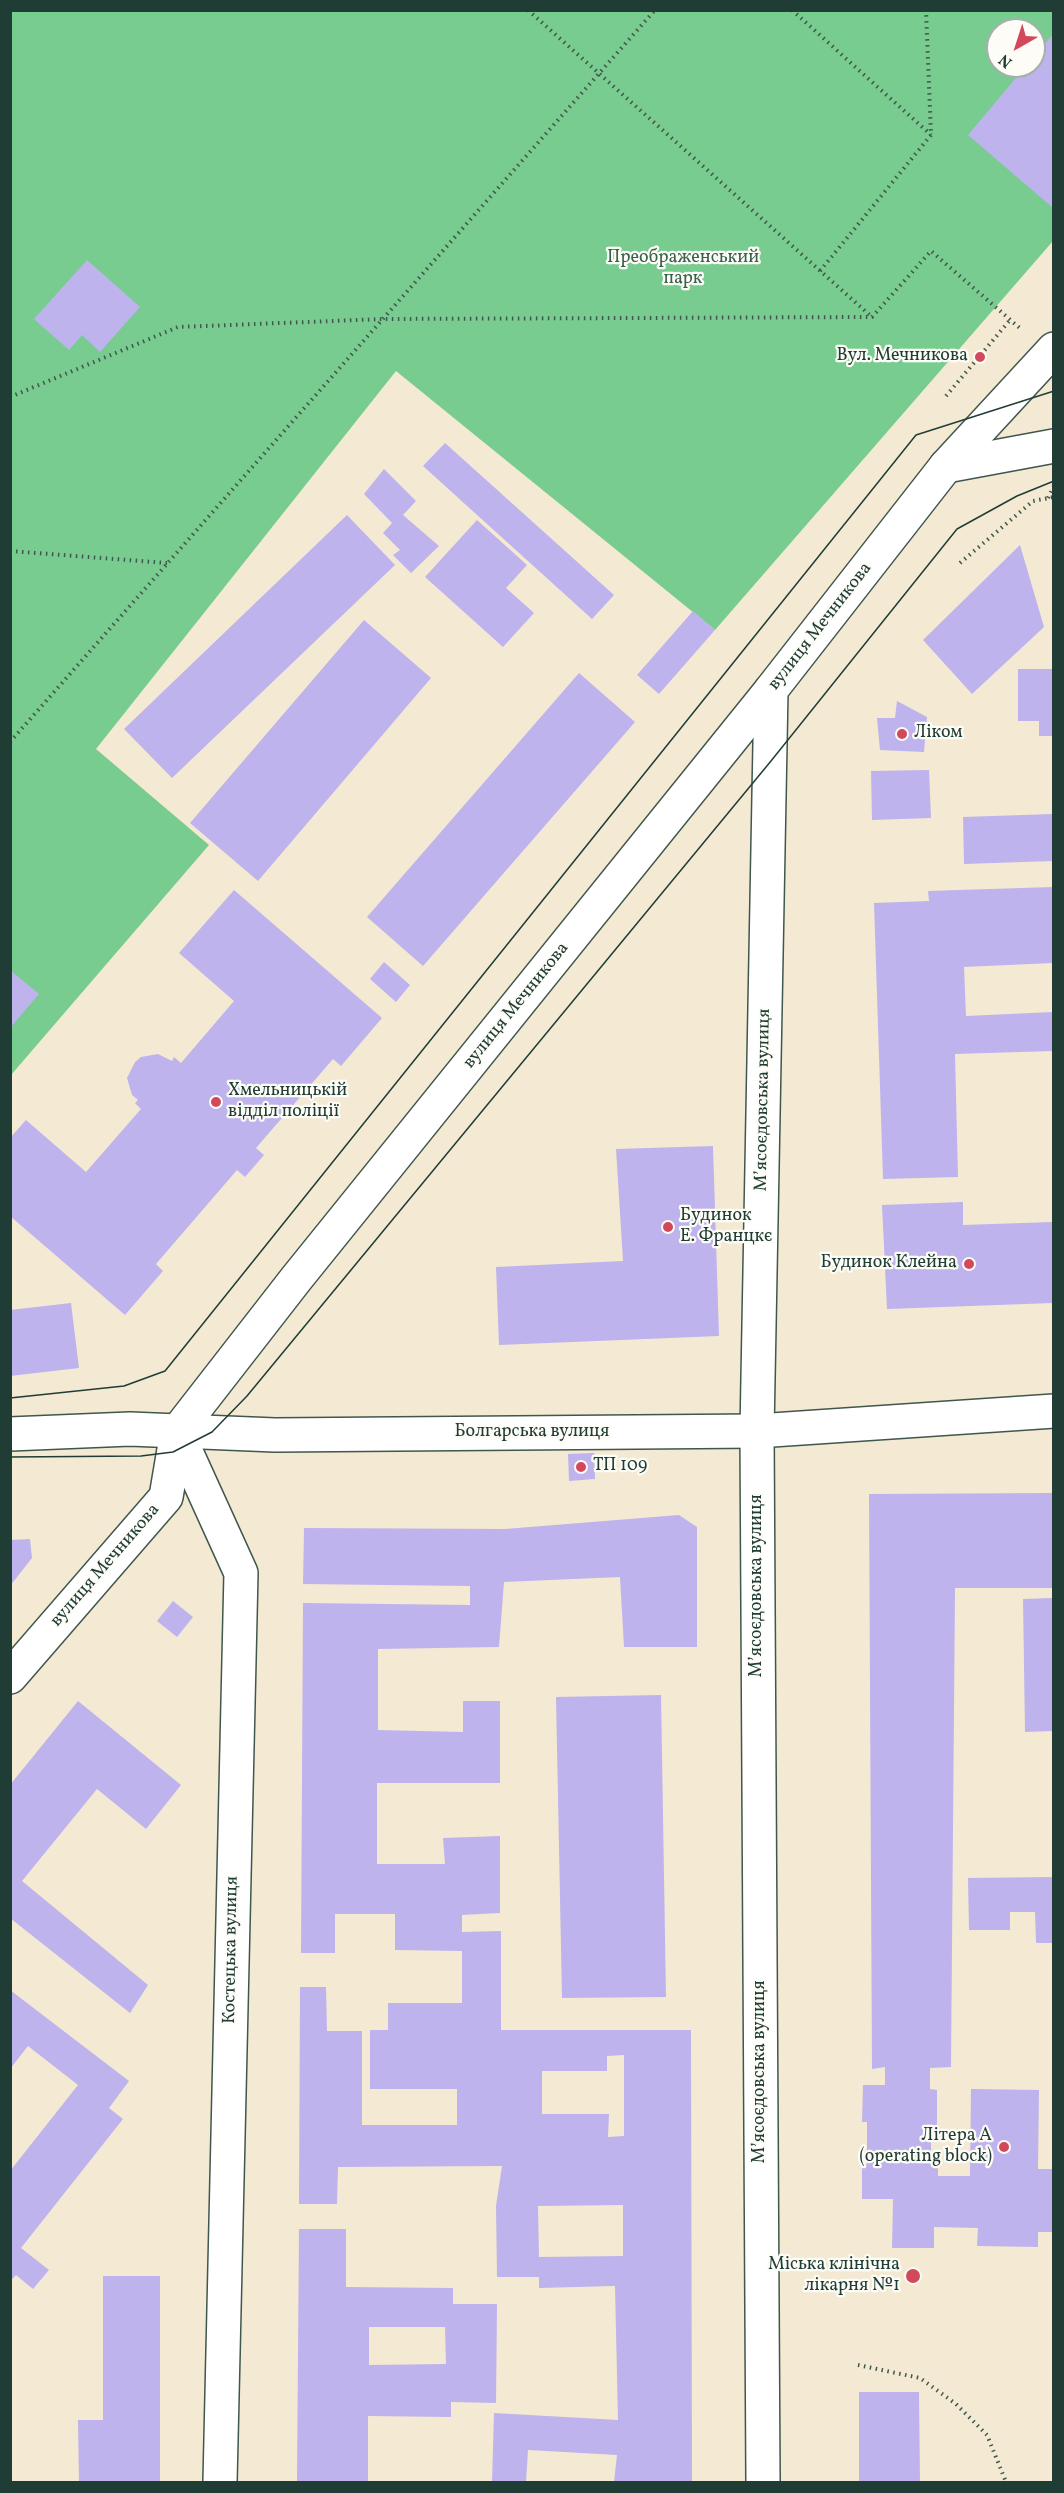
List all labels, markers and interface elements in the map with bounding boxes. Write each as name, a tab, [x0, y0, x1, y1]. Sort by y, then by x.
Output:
north arrow	[986, 18, 1046, 78]
text: N	[994, 48, 1017, 73]
park label: Преображенський парк	[607, 248, 759, 290]
place label: Вул. Мечникова	[836, 346, 968, 368]
marker: Вул. Мечникова	[973, 350, 987, 364]
street label: вулиця Мечникова	[764, 559, 878, 695]
place label: Ліком	[914, 723, 963, 745]
marker: Ліком	[895, 727, 909, 741]
street label: вулиця Мечникова	[460, 939, 574, 1073]
street label: Мʼясоєдовська вулиця	[752, 1008, 776, 1192]
place label: Хмельницькій відділ поліції	[228, 1081, 347, 1124]
marker: Хмельницькій відділ поліції	[209, 1095, 223, 1109]
place label: Будинок Е. Францкє	[680, 1206, 772, 1248]
marker: Будинок Е. Францкє	[661, 1220, 675, 1234]
place label: Будинок Клейна	[820, 1253, 957, 1275]
marker: Будинок Клейна	[962, 1257, 976, 1271]
street label: Болгарська вулиця	[455, 1422, 609, 1444]
place label: ТП 109	[593, 1456, 647, 1478]
marker: ТП 109	[574, 1460, 588, 1474]
street label: Мʼясоєдовська вулиця	[747, 1494, 769, 1678]
street label: вулиця Мечникова	[47, 1500, 165, 1632]
street label: Костецька вулиця	[220, 1876, 244, 2024]
street label: Мʼясоєдовська вулиця	[750, 1980, 772, 2164]
place label: Літера А (operating block)	[860, 2126, 992, 2168]
marker: Літера А (operating block)	[997, 2140, 1011, 2154]
place label: Міська клінічна лікарня №1	[768, 2255, 900, 2298]
marker: Міська клінічна лікарня №1	[904, 2267, 922, 2285]

